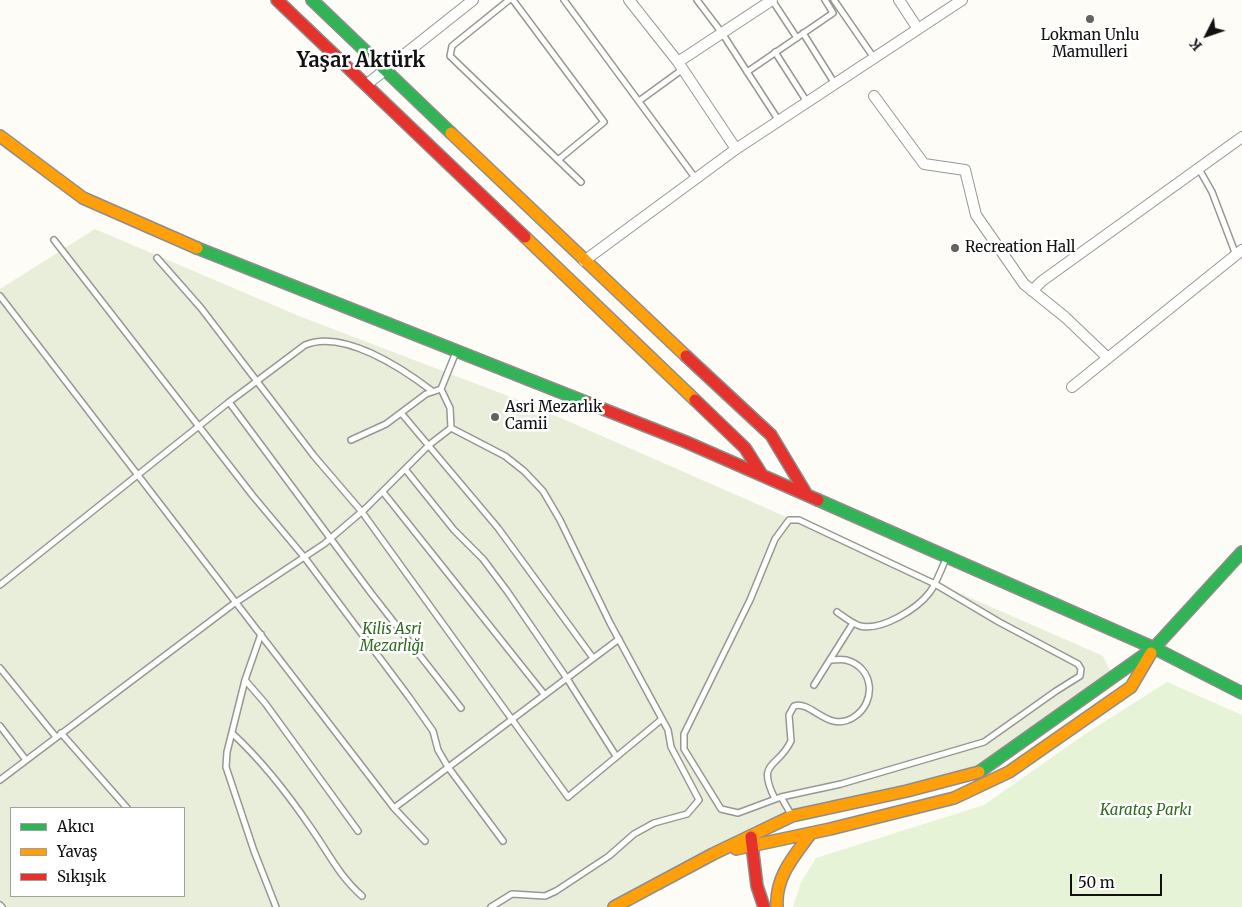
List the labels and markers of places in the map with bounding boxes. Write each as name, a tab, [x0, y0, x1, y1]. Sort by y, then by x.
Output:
marker: Lokman Unlu Mamulleri	[1084, 13, 1096, 25]
place label: Lokman Unlu Mamulleri	[1041, 27, 1139, 62]
place label: Recreation Hall	[965, 239, 1075, 257]
marker: Recreation Hall	[949, 242, 961, 254]
place label: Asri Mezarlık Camii	[505, 399, 602, 434]
marker: Asri Mezarlık Camii	[489, 411, 501, 423]

